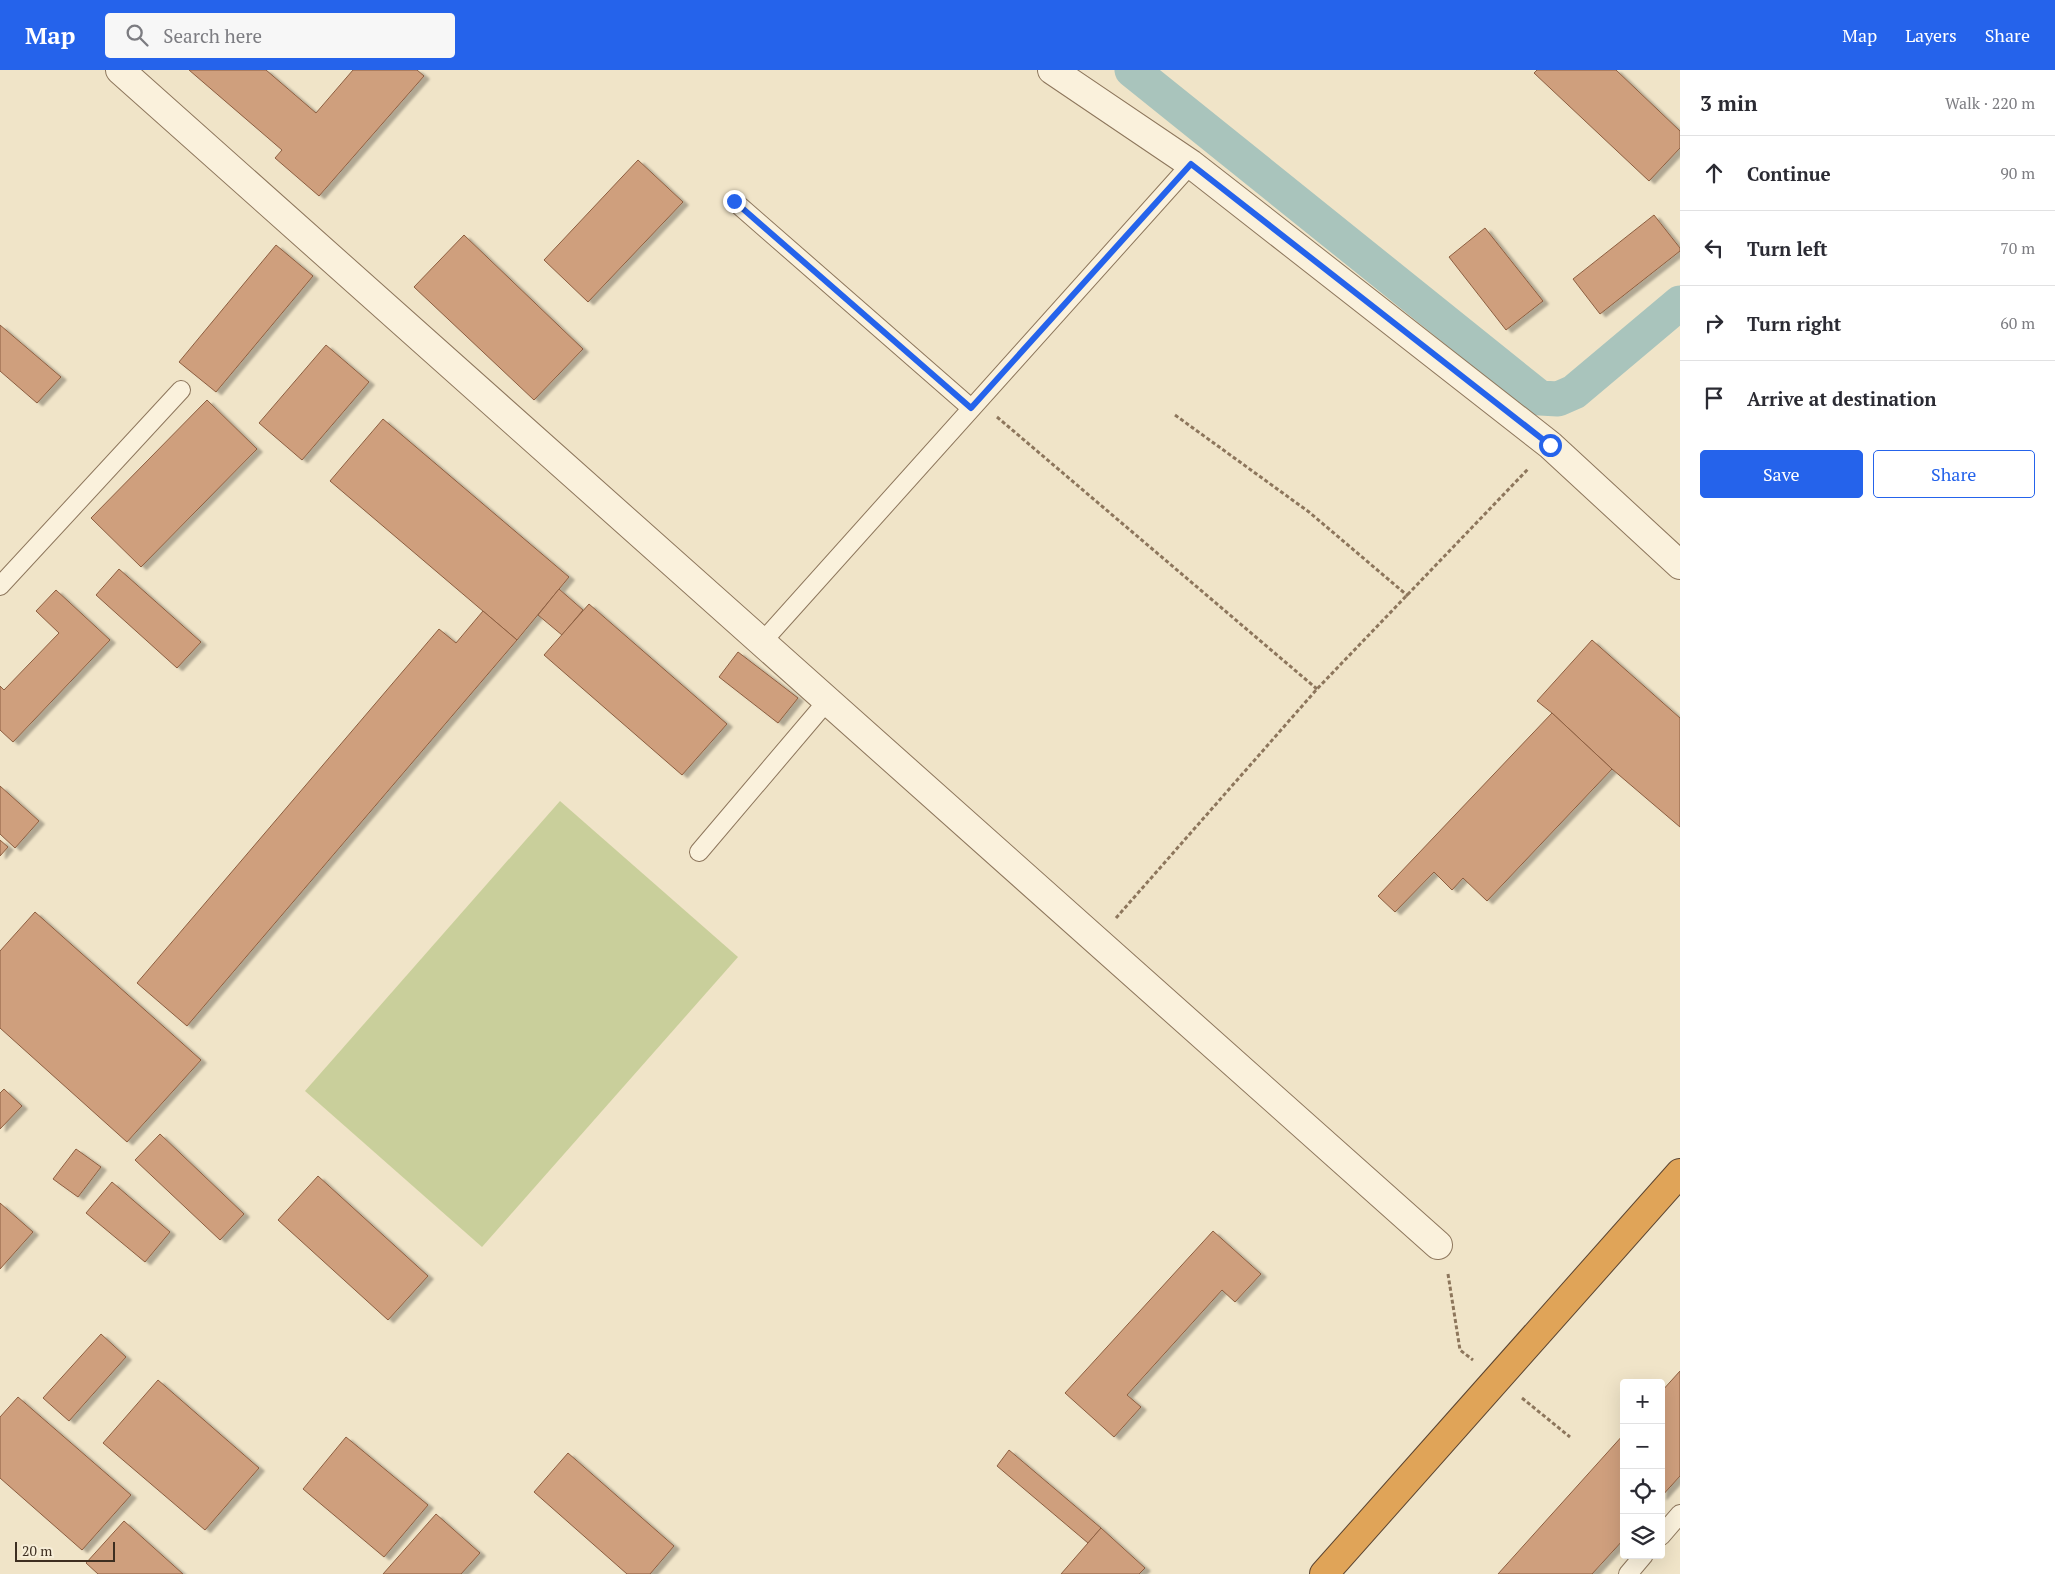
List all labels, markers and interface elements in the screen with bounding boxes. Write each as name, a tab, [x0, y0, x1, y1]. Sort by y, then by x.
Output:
search box	[105, 13, 455, 58]
text: Map	[25, 19, 75, 51]
icon: search	[123, 21, 151, 49]
text: Search here	[163, 23, 262, 48]
text: Map	[1842, 23, 1877, 47]
text: Layers	[1905, 23, 1957, 47]
text: Share	[1985, 23, 2030, 47]
text: 3 min	[1700, 89, 1757, 117]
text: Walk · 220 m	[1945, 92, 2035, 114]
icon: ahead	[1700, 159, 1728, 187]
text: Continue	[1747, 161, 1831, 186]
text: 90 m	[2000, 162, 2035, 184]
route end	[723, 190, 746, 213]
icon: left	[1700, 234, 1728, 262]
text: Turn left	[1747, 236, 1828, 261]
text: 70 m	[2000, 237, 2035, 259]
icon: right	[1700, 309, 1728, 337]
text: Turn right	[1747, 311, 1841, 336]
text: 60 m	[2000, 312, 2035, 334]
icon: arrive	[1700, 384, 1728, 412]
text: Arrive at destination	[1747, 386, 1936, 411]
route start	[1539, 434, 1562, 457]
button: Save	[1700, 450, 1863, 498]
button: Share	[1873, 450, 2035, 498]
map controls	[1620, 1379, 1665, 1559]
button: +	[1620, 1379, 1665, 1424]
button: −	[1620, 1424, 1665, 1469]
button: locate	[1620, 1469, 1665, 1514]
button: layers	[1620, 1514, 1665, 1559]
scale bar	[15, 1539, 115, 1562]
text: 20 m	[22, 1541, 52, 1560]

